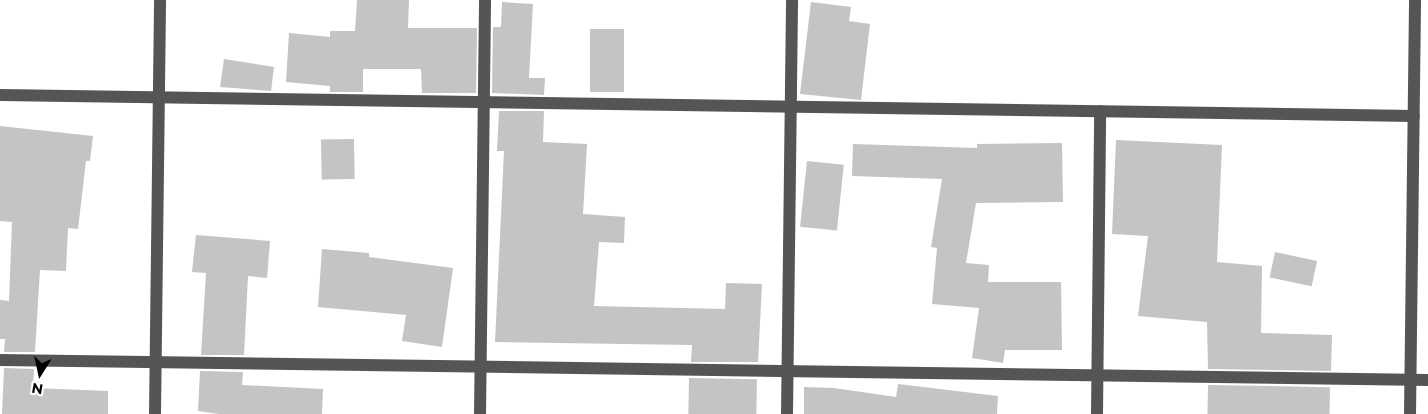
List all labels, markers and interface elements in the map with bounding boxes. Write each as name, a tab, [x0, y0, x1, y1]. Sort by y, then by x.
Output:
north arrow	[15, 349, 65, 399]
text: N	[30, 379, 45, 399]

